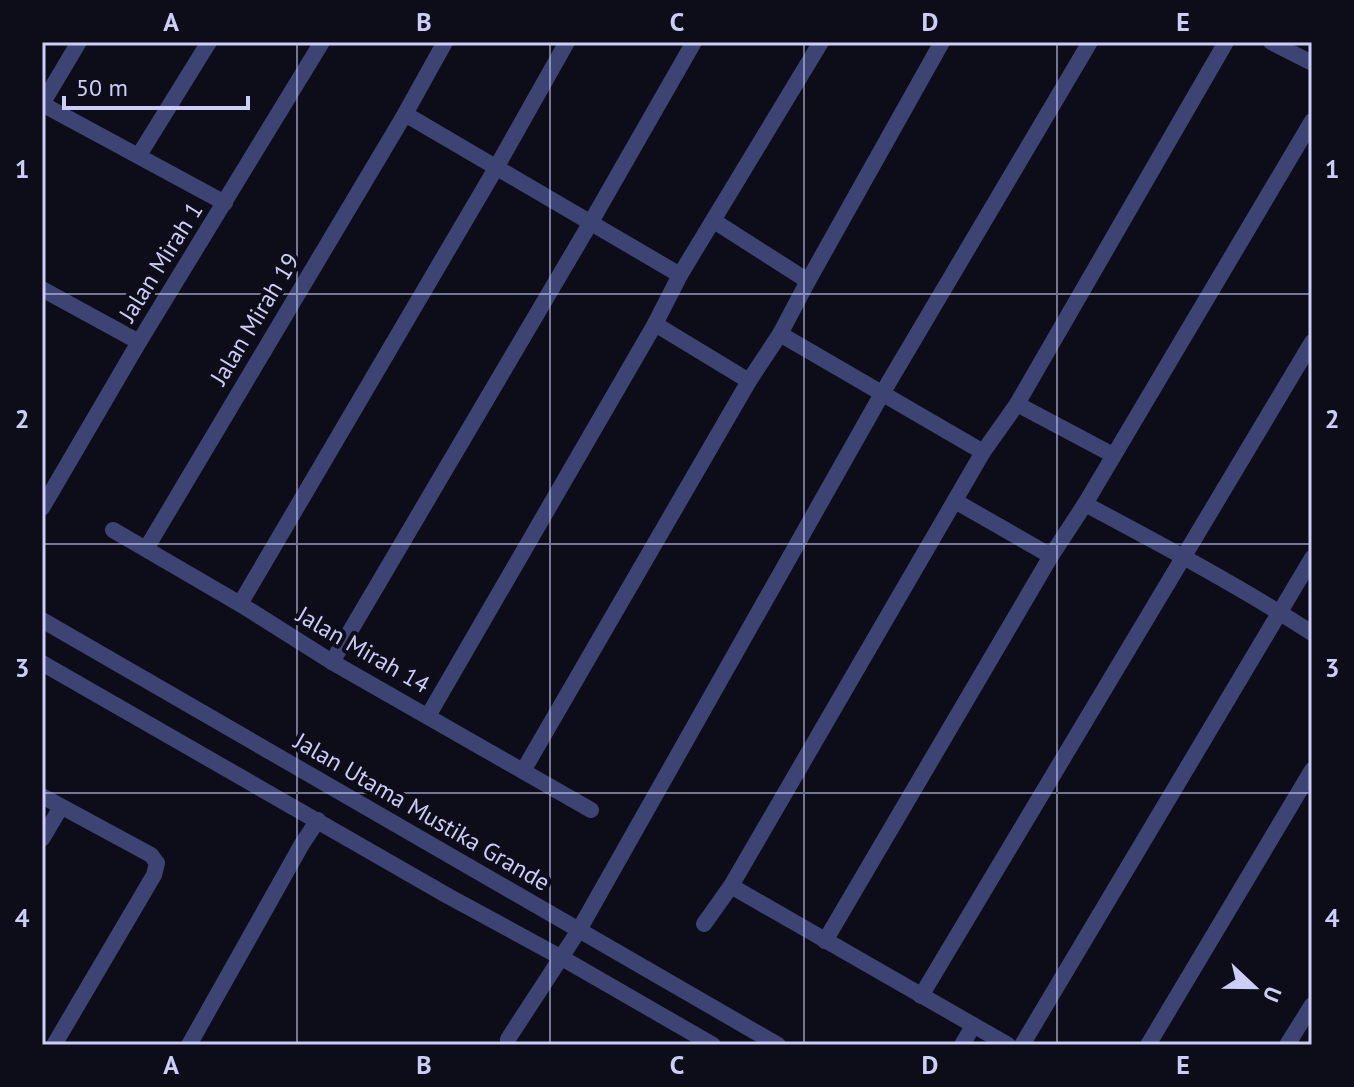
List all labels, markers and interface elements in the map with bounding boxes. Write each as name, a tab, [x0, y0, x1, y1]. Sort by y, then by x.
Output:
text: A	[163, 5, 179, 38]
text: B	[416, 5, 432, 38]
text: C	[670, 5, 684, 38]
text: D	[922, 5, 938, 38]
text: E	[1176, 5, 1190, 38]
scale bar	[64, 60, 248, 110]
text: 50 m	[76, 72, 128, 103]
text: 1	[15, 152, 29, 185]
text: 1	[1325, 152, 1339, 185]
street label: Jalan Mirah 1	[111, 196, 210, 328]
street label: Jalan Mirah 19	[203, 247, 306, 391]
text: 2	[15, 402, 29, 435]
text: 2	[1325, 402, 1339, 435]
street label: Jalan Mirah 14	[290, 599, 435, 700]
text: 3	[15, 651, 29, 684]
text: 3	[1325, 651, 1339, 684]
street label: Jalan Utama Mustika Grande	[288, 725, 556, 898]
text: 4	[15, 901, 30, 934]
text: 4	[1325, 901, 1340, 934]
north arrow	[1214, 947, 1294, 1027]
text: U	[1257, 983, 1288, 1006]
text: A	[163, 1048, 179, 1081]
text: B	[416, 1048, 432, 1081]
text: C	[670, 1048, 684, 1081]
text: D	[922, 1048, 938, 1081]
text: E	[1176, 1048, 1190, 1081]

